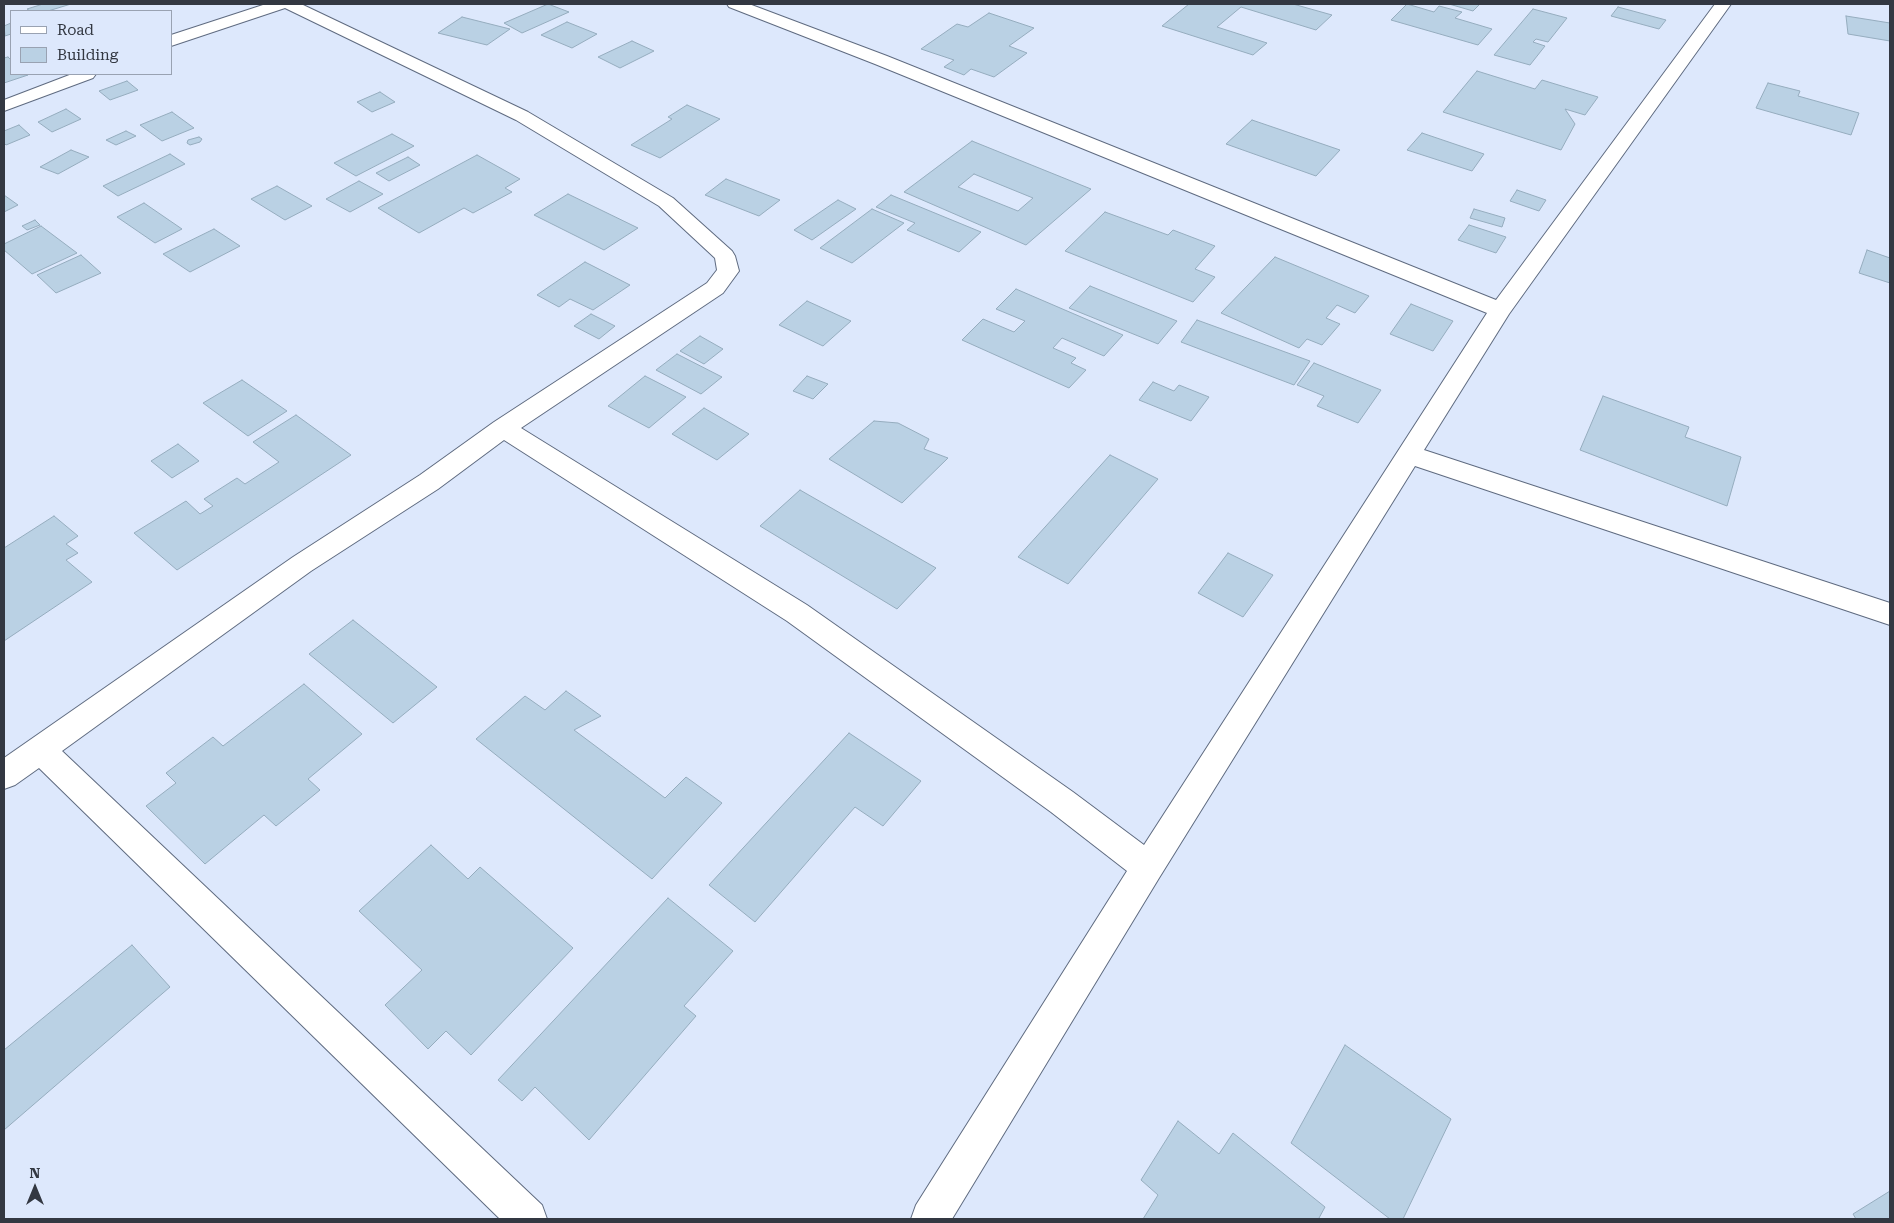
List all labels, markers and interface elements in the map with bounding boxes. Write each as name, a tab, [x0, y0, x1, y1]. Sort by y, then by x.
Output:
legend	[10, 10, 172, 75]
text: Road	[57, 21, 94, 39]
text: Building	[57, 46, 118, 64]
north arrow	[10, 1163, 60, 1213]
text: N	[30, 1165, 40, 1181]

